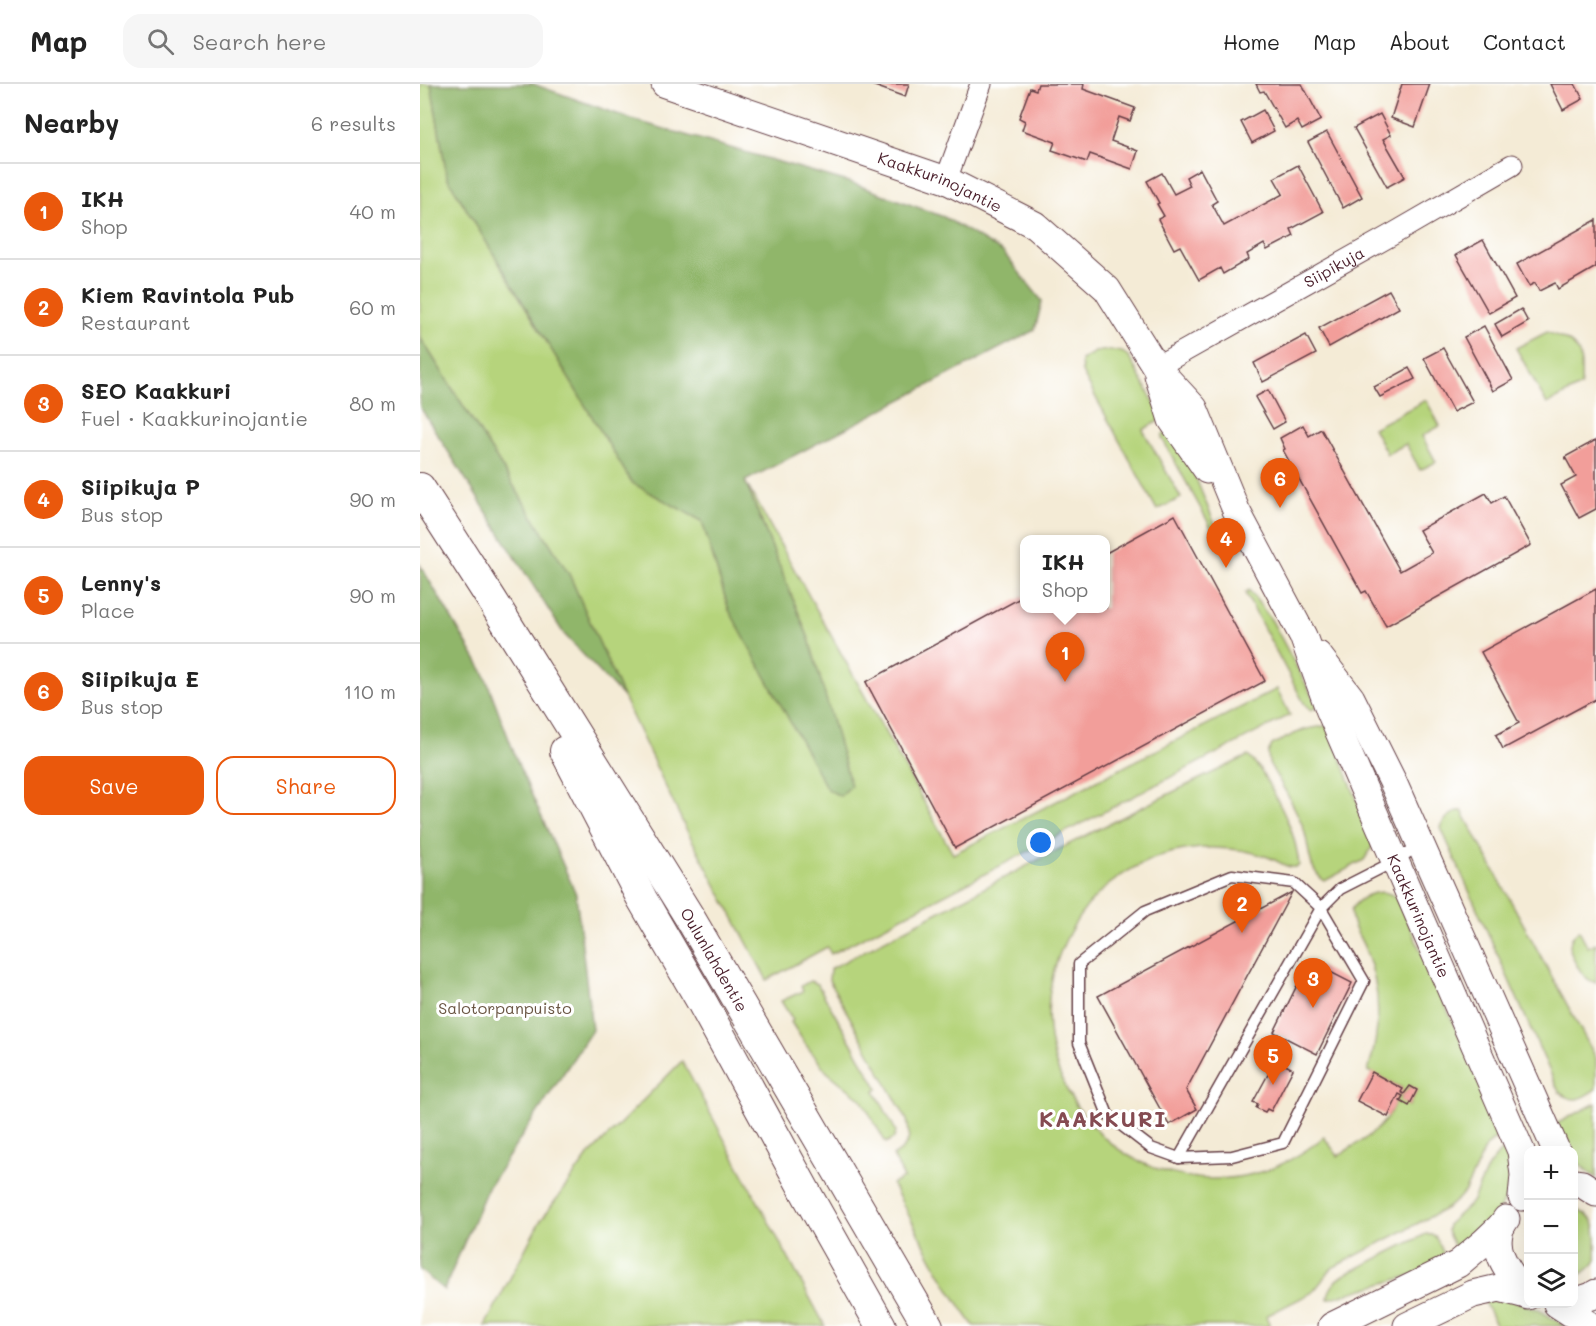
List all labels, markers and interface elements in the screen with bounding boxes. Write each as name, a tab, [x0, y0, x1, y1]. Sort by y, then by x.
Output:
search box	[123, 14, 543, 68]
text: Map	[30, 23, 87, 59]
icon: search	[144, 25, 177, 58]
text: Search here	[192, 27, 326, 56]
text: Home	[1223, 28, 1280, 55]
text: Map	[1313, 28, 1356, 55]
text: About	[1389, 28, 1450, 55]
text: Contact	[1483, 28, 1566, 55]
text: Nearby	[24, 106, 119, 140]
text: 6 results	[311, 110, 396, 136]
street label: Kaakkurinojantie	[875, 147, 1006, 217]
text: IKH	[81, 184, 124, 213]
text: 1	[39, 198, 48, 224]
text: 40 m	[350, 198, 396, 224]
text: Shop	[81, 213, 128, 239]
street label: Siipikuja	[1300, 241, 1368, 292]
text: Kiem Ravintola Pub	[81, 280, 294, 309]
text: 2	[38, 294, 49, 320]
text: 60 m	[349, 294, 396, 320]
text: Restaurant	[81, 309, 191, 335]
text: SEO Kaakkuri	[81, 376, 231, 405]
text: 3	[38, 390, 50, 416]
text: 80 m	[349, 390, 396, 416]
text: Fuel · Kaakkurinojantie	[81, 405, 308, 431]
pin: 6	[1260, 458, 1300, 508]
text: Siipikuja P	[81, 472, 200, 501]
text: 4	[37, 486, 50, 512]
text: 90 m	[350, 486, 396, 512]
text: Bus stop	[81, 501, 163, 527]
pin: 4	[1206, 518, 1246, 568]
popup	[1020, 535, 1110, 613]
text: IKH	[1042, 547, 1085, 576]
text: Lenny's	[81, 568, 161, 597]
text: Shop	[1042, 576, 1088, 602]
text: 5	[38, 582, 49, 608]
text: 90 m	[350, 582, 396, 608]
text: Place	[81, 597, 135, 623]
pin: 1	[1046, 632, 1084, 682]
text: Siipikuja E	[81, 664, 199, 693]
text: 6	[37, 678, 50, 704]
text: 110 m	[343, 678, 396, 704]
text: Bus stop	[81, 693, 163, 719]
button: Save	[24, 756, 204, 815]
button: Share	[216, 756, 396, 815]
your location	[1026, 828, 1055, 857]
street label: Kaakkurinojantie	[1383, 850, 1455, 981]
pin: 2	[1222, 884, 1262, 933]
street label: Oulunlahdentie	[676, 904, 753, 1015]
pin: 3	[1294, 958, 1332, 1008]
park label: Salotorpanpuisto	[438, 997, 572, 1018]
pin: 5	[1254, 1036, 1292, 1085]
district label: KAAKKURI	[1039, 1104, 1167, 1133]
map controls	[1524, 1146, 1578, 1308]
button: +	[1524, 1146, 1578, 1200]
button: −	[1524, 1200, 1578, 1254]
button: layers	[1524, 1254, 1578, 1308]

